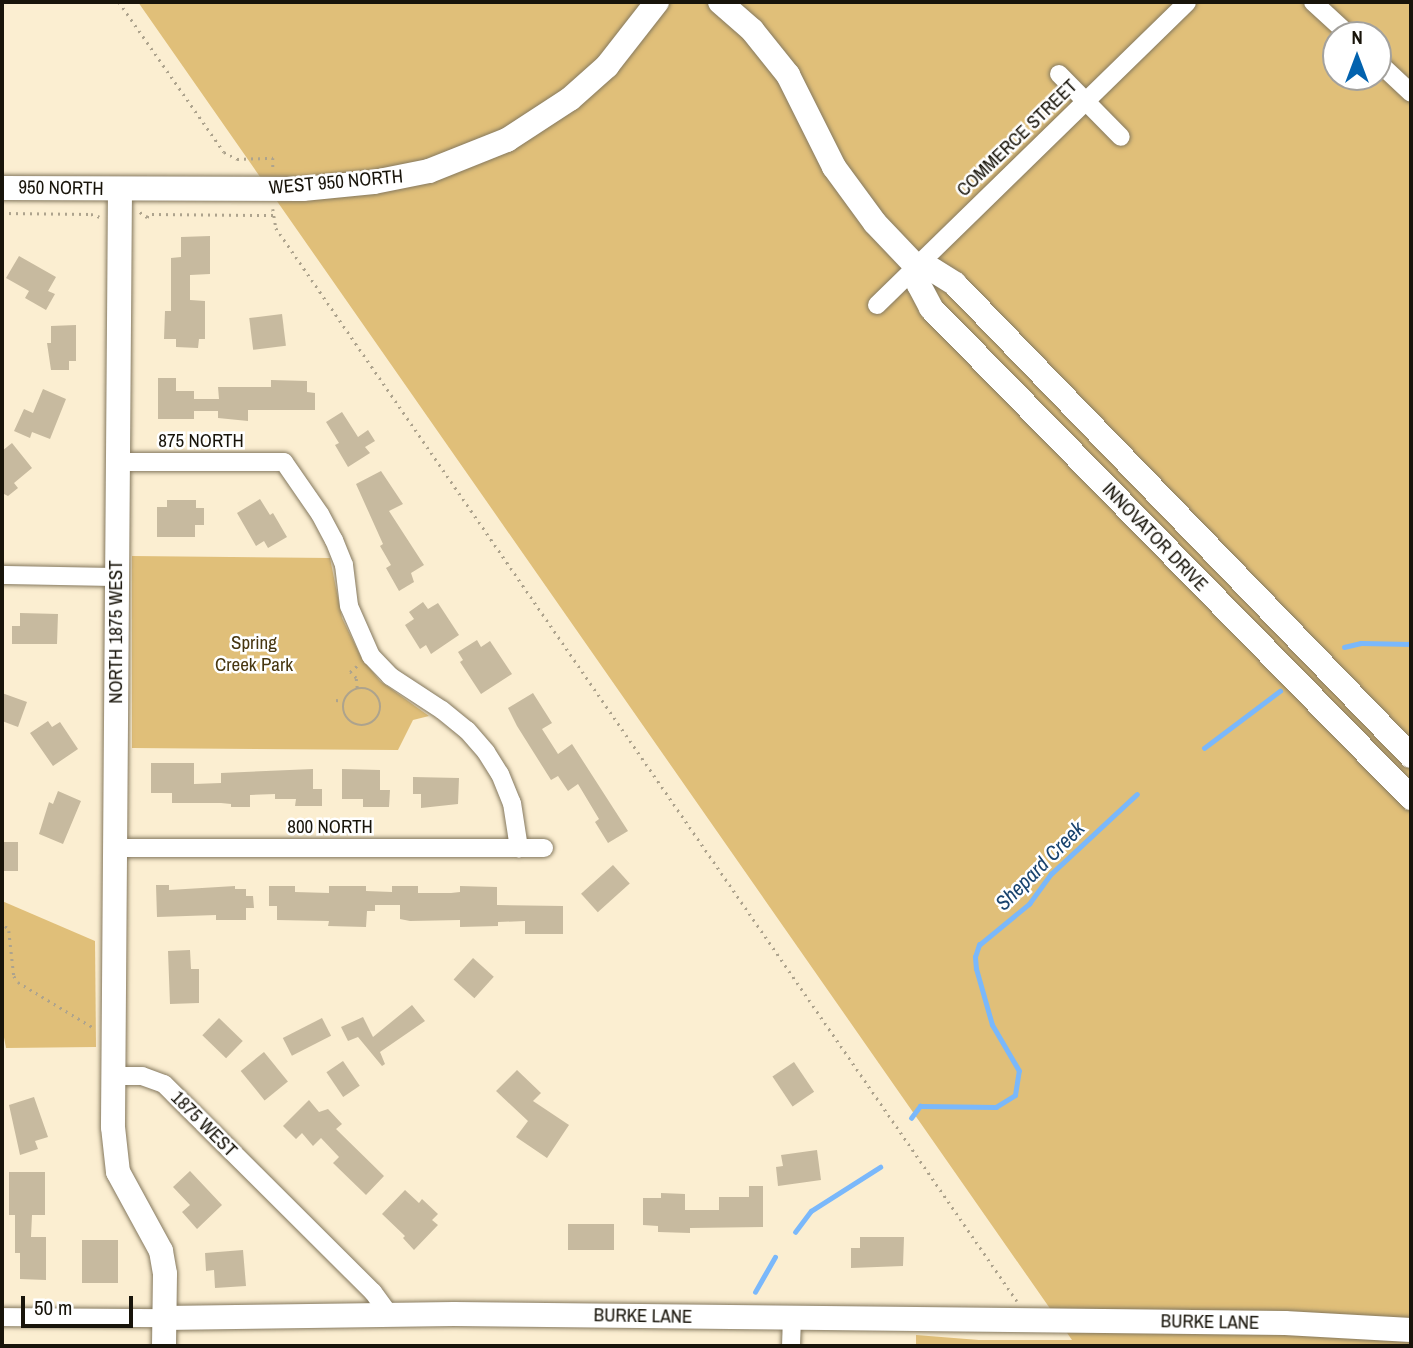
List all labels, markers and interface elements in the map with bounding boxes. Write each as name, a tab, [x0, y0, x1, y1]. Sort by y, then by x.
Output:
north arrow	[1322, 21, 1392, 91]
text: N	[1351, 24, 1363, 50]
street label: COMMERCE STREET	[952, 75, 1082, 201]
street label: WEST 950 NORTH	[268, 165, 404, 199]
street label: 950 NORTH	[18, 176, 104, 200]
street label: 875 NORTH	[158, 430, 244, 452]
street label: INNOVATOR DRIVE	[1097, 478, 1213, 596]
street label: NORTH 1875 WEST	[105, 560, 127, 704]
park label: Spring Creek Park	[215, 632, 293, 676]
street label: 800 NORTH	[287, 816, 373, 838]
water label: Shepard Creek	[990, 816, 1090, 916]
street label: 1875 WEST	[166, 1086, 242, 1162]
scale bar	[24, 1282, 136, 1326]
text: 50 m	[34, 1293, 72, 1322]
street label: BURKE LANE	[593, 1304, 693, 1328]
street label: BURKE LANE	[1160, 1310, 1260, 1334]

